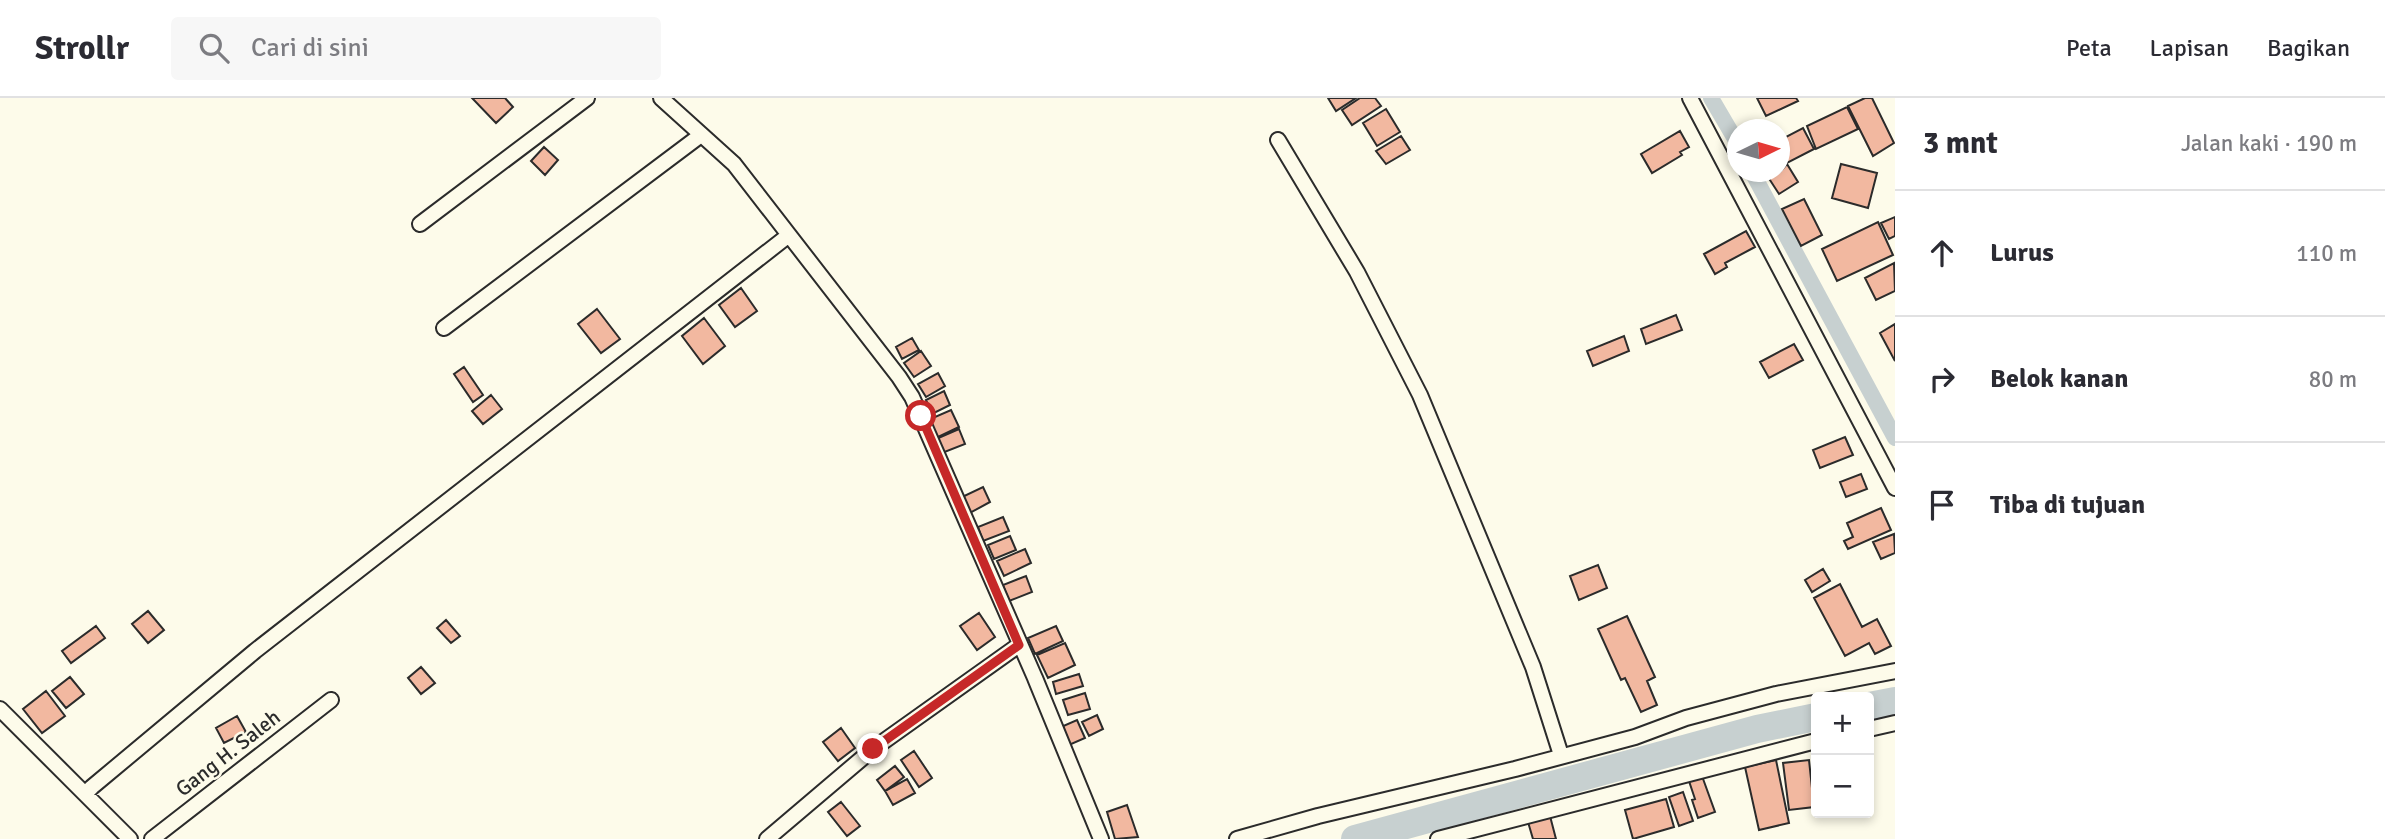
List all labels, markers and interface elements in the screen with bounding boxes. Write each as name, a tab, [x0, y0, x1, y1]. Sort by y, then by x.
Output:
search box	[171, 17, 661, 80]
text: Strollr	[35, 28, 129, 69]
icon: search	[195, 29, 233, 67]
text: Cari di sini	[251, 32, 369, 64]
text: Peta	[2066, 33, 2112, 63]
text: Lapisan	[2150, 33, 2229, 63]
text: Bagikan	[2267, 33, 2350, 63]
north arrow	[1727, 119, 1790, 182]
text: 3 mnt	[1923, 125, 1998, 162]
text: Jalan kaki · 190 m	[2181, 129, 2357, 158]
icon: ahead	[1923, 234, 1961, 272]
text: Lurus	[1990, 237, 2054, 269]
text: 110 m	[2296, 239, 2357, 268]
icon: right	[1923, 360, 1961, 398]
text: Belok kanan	[1990, 363, 2128, 395]
text: 80 m	[2309, 365, 2357, 394]
route start	[905, 400, 936, 431]
icon: arrive	[1923, 486, 1961, 524]
text: Tiba di tujuan	[1990, 489, 2145, 521]
map controls	[1811, 692, 1874, 818]
button: +	[1811, 692, 1874, 755]
street label: Gang H. Saleh	[170, 704, 286, 802]
route end	[857, 733, 888, 764]
button: −	[1811, 755, 1874, 818]

